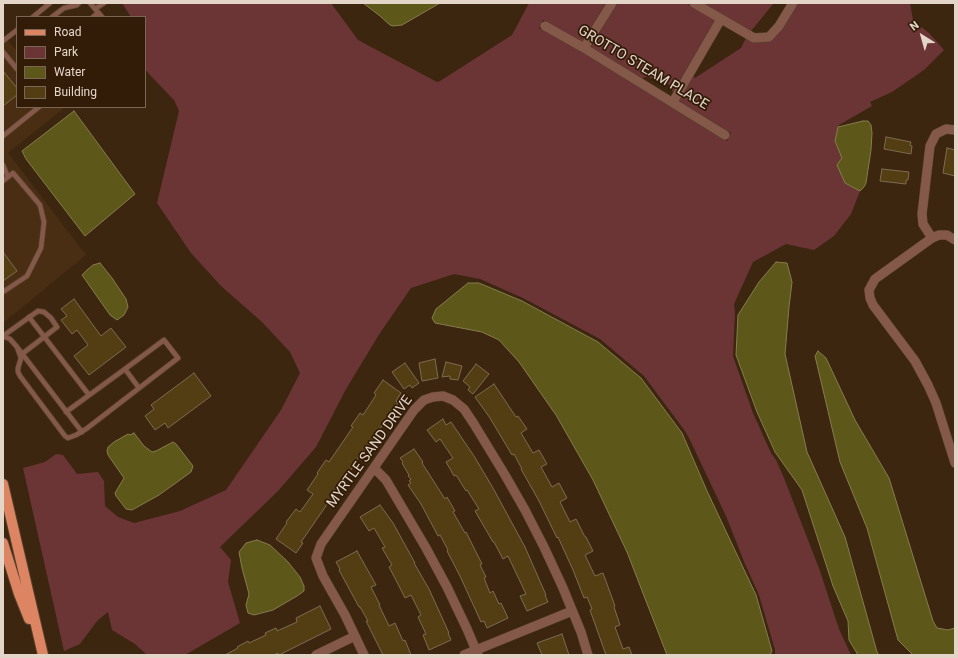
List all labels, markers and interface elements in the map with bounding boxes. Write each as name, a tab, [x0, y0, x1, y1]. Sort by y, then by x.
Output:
legend	[16, 16, 146, 108]
north arrow	[902, 16, 942, 56]
text: N	[907, 18, 921, 34]
street label: GROTTO STEAM PLACE	[575, 22, 711, 114]
text: Road	[54, 25, 82, 39]
text: Park	[54, 45, 78, 59]
text: Water	[54, 65, 85, 79]
text: Building	[54, 85, 97, 99]
street label: MYRTLE SAND DRIVE	[324, 393, 416, 511]

